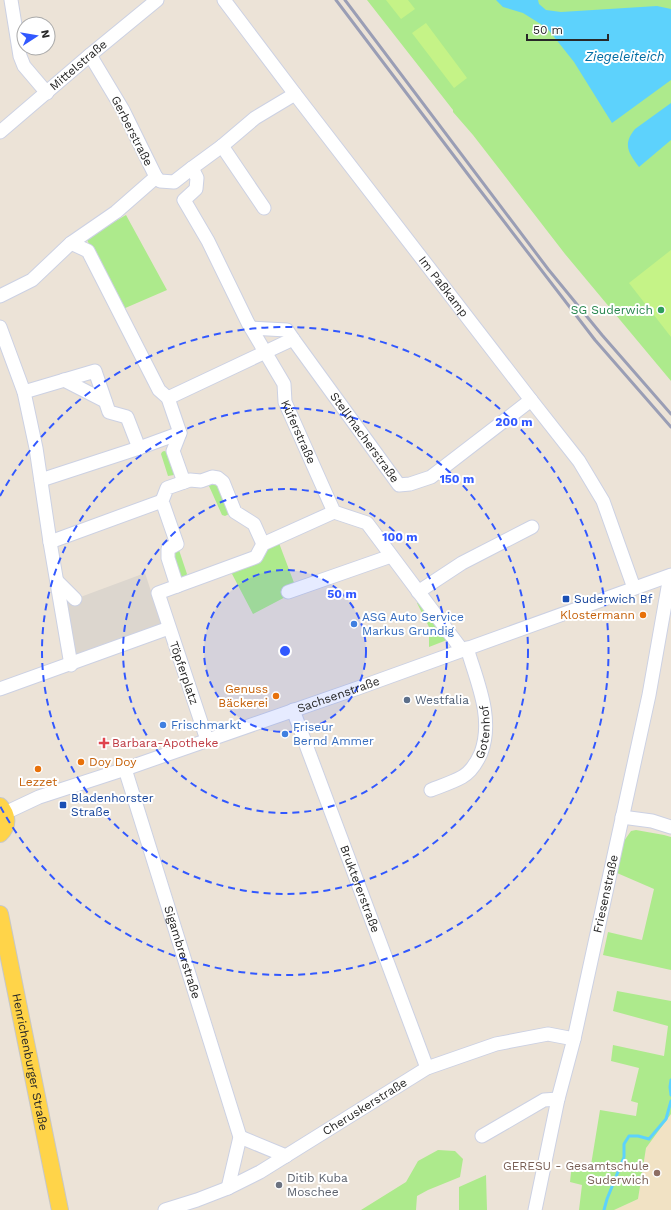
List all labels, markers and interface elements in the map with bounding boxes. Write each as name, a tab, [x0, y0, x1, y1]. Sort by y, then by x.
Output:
north arrow	[16, 16, 56, 56]
scale bar	[527, 16, 608, 42]
text: 50 m	[533, 23, 563, 37]
text: N	[38, 29, 52, 39]
street label: Mittelstraße	[47, 37, 110, 93]
water label: Ziegeleiteich	[584, 49, 665, 64]
street label: Gerberstraße	[108, 94, 156, 168]
street label: Im Paßkamp	[416, 253, 471, 320]
place label: SG Suderwich	[571, 303, 653, 317]
marker: SG Suderwich	[656, 305, 666, 315]
street label: Stellmacherstraße	[327, 390, 402, 486]
street label: Küferstraße	[278, 398, 319, 466]
text: 200 m	[495, 415, 533, 429]
text: 150 m	[440, 472, 474, 486]
text: 100 m	[382, 530, 418, 544]
text: 50 m	[327, 587, 357, 601]
place label: Suderwich Bf	[574, 592, 653, 606]
marker: Suderwich Bf	[561, 594, 571, 604]
place label: Klostermann	[560, 608, 635, 622]
place label: ASG Auto Service Markus Grundig	[362, 610, 464, 638]
marker: Klostermann	[638, 610, 648, 620]
marker: ASG Auto Service Markus Grundig	[349, 619, 359, 629]
street label: Töpferplatz	[167, 639, 201, 707]
centre of rings	[278, 644, 292, 658]
street label: Sachsenstraße	[295, 674, 382, 716]
place label: Genuss Bäckerei	[218, 682, 268, 710]
marker: Genuss Bäckerei	[271, 691, 281, 701]
place label: Westfalia	[415, 693, 469, 707]
marker: Westfalia	[402, 695, 412, 705]
street label: Gotenhof	[472, 704, 493, 761]
place label: Frischmarkt	[171, 718, 241, 732]
marker: Frischmarkt	[158, 720, 168, 730]
place label: Friseur Bernd Ammer	[293, 720, 374, 748]
marker: Friseur Bernd Ammer	[280, 729, 290, 739]
place label: Barbara-Apotheke	[112, 736, 219, 750]
marker: Barbara-Apotheke	[99, 738, 109, 748]
place label: Doy Doy	[89, 755, 137, 769]
marker: Doy Doy	[76, 757, 86, 767]
marker: Lezzet	[33, 764, 43, 774]
place label: Lezzet	[19, 775, 57, 789]
place label: Bladenhorster Straße	[71, 791, 154, 819]
marker: Bladenhorster Straße	[58, 800, 68, 810]
street label: Bruktererstraße	[337, 843, 383, 935]
street label: Friesenstraße	[590, 853, 621, 934]
street label: Sigambrerstraße	[161, 904, 203, 1000]
street label: Henrichenburger Straße	[9, 992, 51, 1132]
street label: Cheruskerstraße	[320, 1075, 410, 1138]
place label: GERESU - Gesamtschule Suderwich	[503, 1159, 649, 1187]
marker: GERESU - Gesamtschule Suderwich	[652, 1168, 662, 1178]
place label: Ditib Kuba Moschee	[287, 1171, 348, 1199]
marker: Ditib Kuba Moschee	[274, 1180, 284, 1190]

